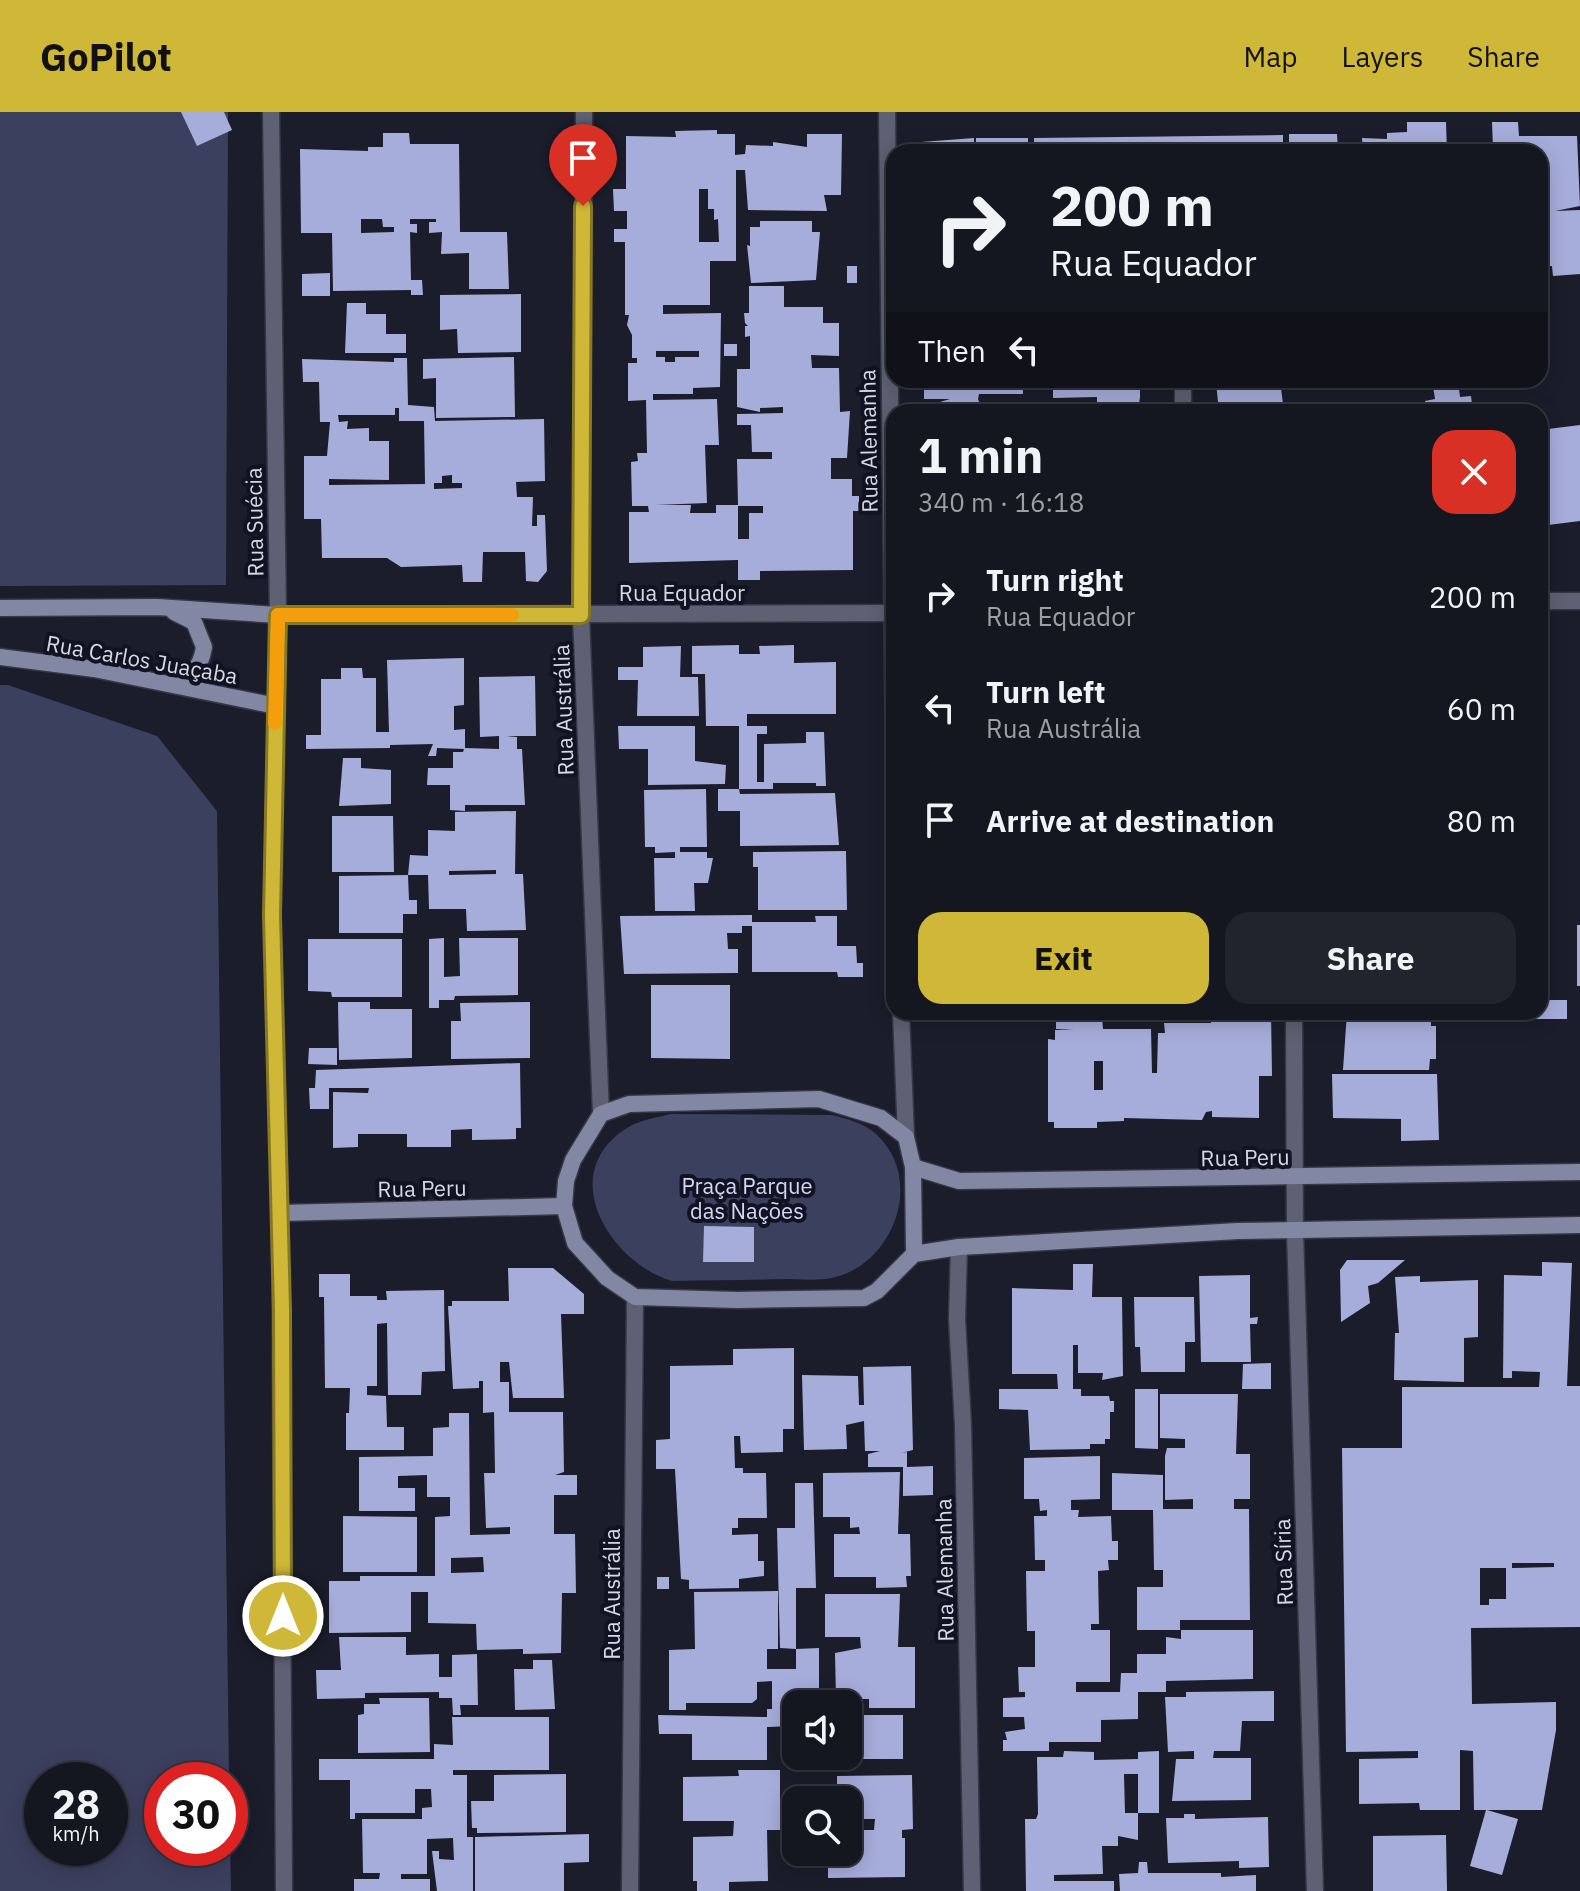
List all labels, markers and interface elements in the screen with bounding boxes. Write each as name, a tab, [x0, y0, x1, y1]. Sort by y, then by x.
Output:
text: GoPilot	[40, 32, 172, 81]
text: Map	[1243, 38, 1297, 75]
text: Layers	[1341, 38, 1423, 75]
text: Share	[1467, 38, 1540, 75]
pin	[549, 124, 617, 206]
icon: arrive	[561, 136, 605, 180]
text: 200 m	[1050, 169, 1214, 241]
icon: right	[918, 176, 1022, 280]
text: Rua Equador	[1050, 239, 1257, 286]
icon: left	[1002, 328, 1046, 372]
text: Then	[918, 331, 986, 370]
street label: Rua Alemanha	[852, 369, 884, 513]
text: 1 min	[918, 424, 1043, 486]
button: close	[1432, 430, 1516, 514]
street label: Rua Suécia	[239, 467, 269, 577]
text: 340 m · 16:18	[918, 485, 1084, 519]
text: Turn right	[986, 560, 1124, 599]
icon: right	[918, 574, 962, 618]
text: 200 m	[1429, 577, 1516, 616]
street label: Rua Equador	[619, 578, 745, 607]
text: Rua Equador	[986, 599, 1135, 633]
street label: Rua Carlos Juaçaba	[44, 628, 240, 690]
street label: Rua Austrália	[546, 644, 580, 776]
text: Turn left	[986, 672, 1105, 711]
icon: left	[918, 686, 962, 730]
text: 60 m	[1447, 689, 1516, 728]
text: Rua Austrália	[986, 711, 1141, 745]
icon: arrive	[918, 798, 962, 842]
text: Arrive at destination	[986, 801, 1274, 840]
text: 80 m	[1447, 801, 1516, 840]
button: Exit	[918, 912, 1209, 1004]
button: Share	[1225, 912, 1516, 1004]
street label: Rua Peru	[1200, 1142, 1290, 1172]
park label: Praça Parque das Nações	[682, 1171, 813, 1225]
street label: Rua Peru	[377, 1173, 467, 1203]
street label: Rua Alemanha	[928, 1498, 960, 1642]
street label: Rua Síria	[1267, 1518, 1299, 1606]
street label: Rua Austrália	[597, 1528, 626, 1660]
position arrow	[241, 1574, 325, 1658]
map controls	[782, 1690, 862, 1866]
button: sound	[782, 1690, 862, 1770]
speed limit sign: 30	[144, 1762, 248, 1866]
text: 28	[52, 1778, 100, 1830]
button: search	[782, 1786, 862, 1866]
text: km/h	[52, 1820, 100, 1847]

